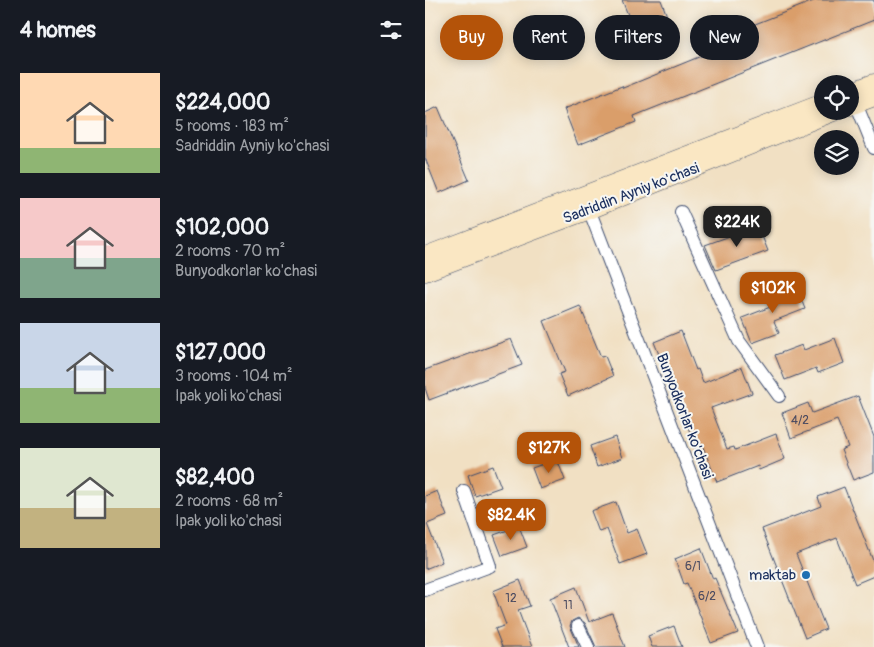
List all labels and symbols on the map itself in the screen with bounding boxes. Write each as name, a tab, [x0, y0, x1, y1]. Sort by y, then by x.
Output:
street label: Sadriddin Ayniy ko'chasi	[560, 159, 702, 228]
pin: $224K	[702, 206, 772, 248]
pin: $102K	[738, 272, 808, 314]
street label: Bunyodkorlar ko'chasi	[652, 351, 717, 482]
house number: 4/2	[791, 413, 809, 428]
pin: $127K	[514, 432, 584, 474]
pin: $82.4K	[470, 498, 552, 541]
house number: 6/1	[685, 559, 701, 574]
place label: maktab	[749, 566, 796, 585]
marker: maktab	[800, 569, 812, 581]
house number: 6/2	[698, 589, 716, 604]
house number: 12	[505, 591, 517, 606]
house number: 11	[563, 598, 573, 613]

